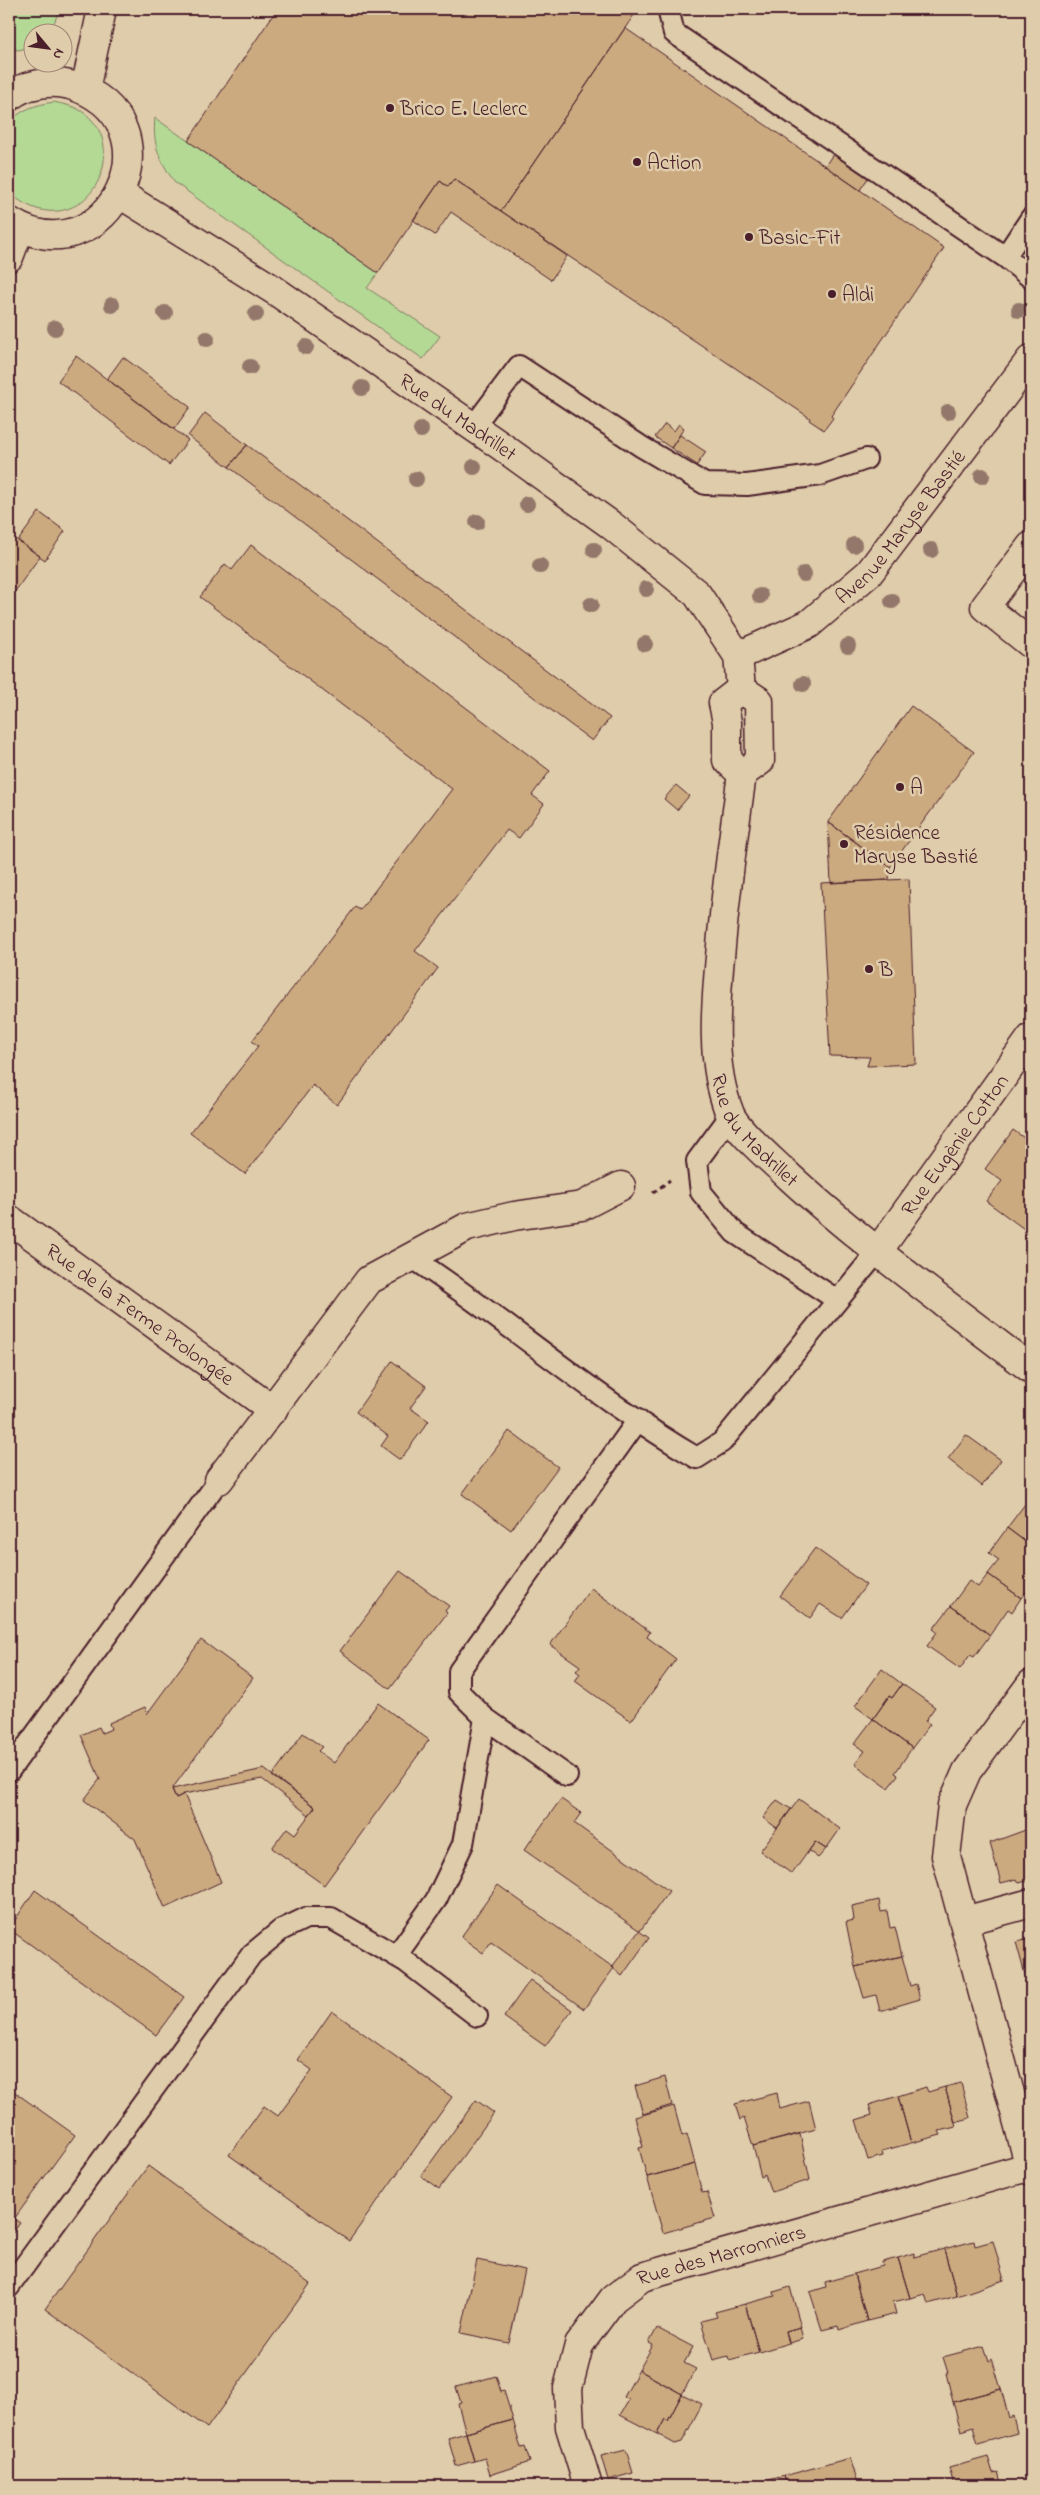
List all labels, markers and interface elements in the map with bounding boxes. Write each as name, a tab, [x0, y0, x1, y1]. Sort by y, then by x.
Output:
north arrow	[22, 22, 72, 72]
text: N	[47, 44, 70, 63]
place label: Brico E. Leclerc	[399, 95, 528, 125]
marker: Brico E. Leclerc	[384, 102, 396, 114]
place label: Action	[647, 149, 701, 179]
marker: Action	[631, 156, 643, 168]
place label: Basic-Fit	[758, 224, 841, 254]
marker: Basic-Fit	[743, 231, 755, 243]
place label: Aldi	[842, 281, 874, 311]
marker: Aldi	[826, 288, 838, 300]
street label: Rue du Madrillet	[392, 367, 522, 469]
street label: Avenue Maryse Bastié	[830, 444, 974, 612]
place label: A	[910, 774, 923, 804]
marker: A	[894, 781, 906, 793]
place label: Résidence Maryse Bastié	[854, 819, 979, 875]
marker: Résidence Maryse Bastié	[838, 838, 850, 850]
place label: B	[878, 956, 893, 986]
marker: B	[863, 963, 875, 975]
street label: Rue Eugènie Cotton	[895, 1069, 1017, 1223]
street label: Rue du Madrillet	[702, 1072, 805, 1195]
street label: Rue de la Ferme Prolongée	[39, 1237, 240, 1394]
street label: Rue des Marronniers	[634, 2218, 810, 2295]

